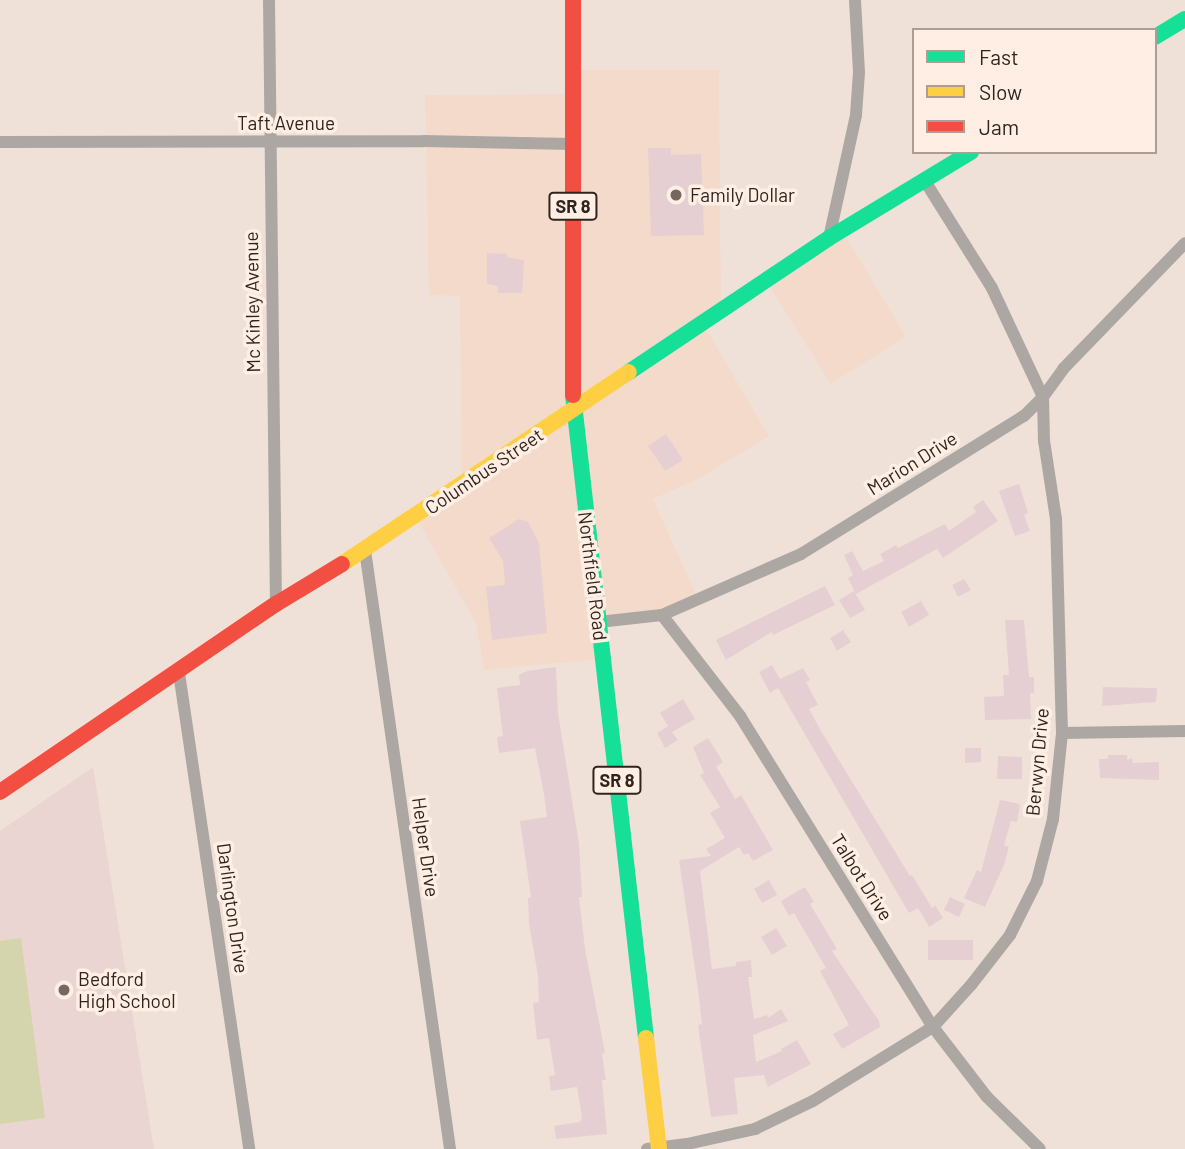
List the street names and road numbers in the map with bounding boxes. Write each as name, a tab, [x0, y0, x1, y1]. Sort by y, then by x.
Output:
street label: Taft Avenue	[237, 112, 335, 134]
road number: SR 8	[547, 191, 599, 220]
street label: Mc Kinley Avenue	[239, 231, 265, 373]
street label: Columbus Street	[421, 423, 547, 519]
street label: Marion Drive	[863, 426, 961, 500]
street label: Northfield Road	[574, 510, 612, 642]
street label: Berwyn Drive	[1021, 707, 1053, 817]
road number: SR 8	[591, 766, 643, 794]
street label: Helper Drive	[408, 796, 444, 898]
street label: Talbot Drive	[826, 829, 898, 925]
street label: Darlington Drive	[213, 841, 253, 975]

